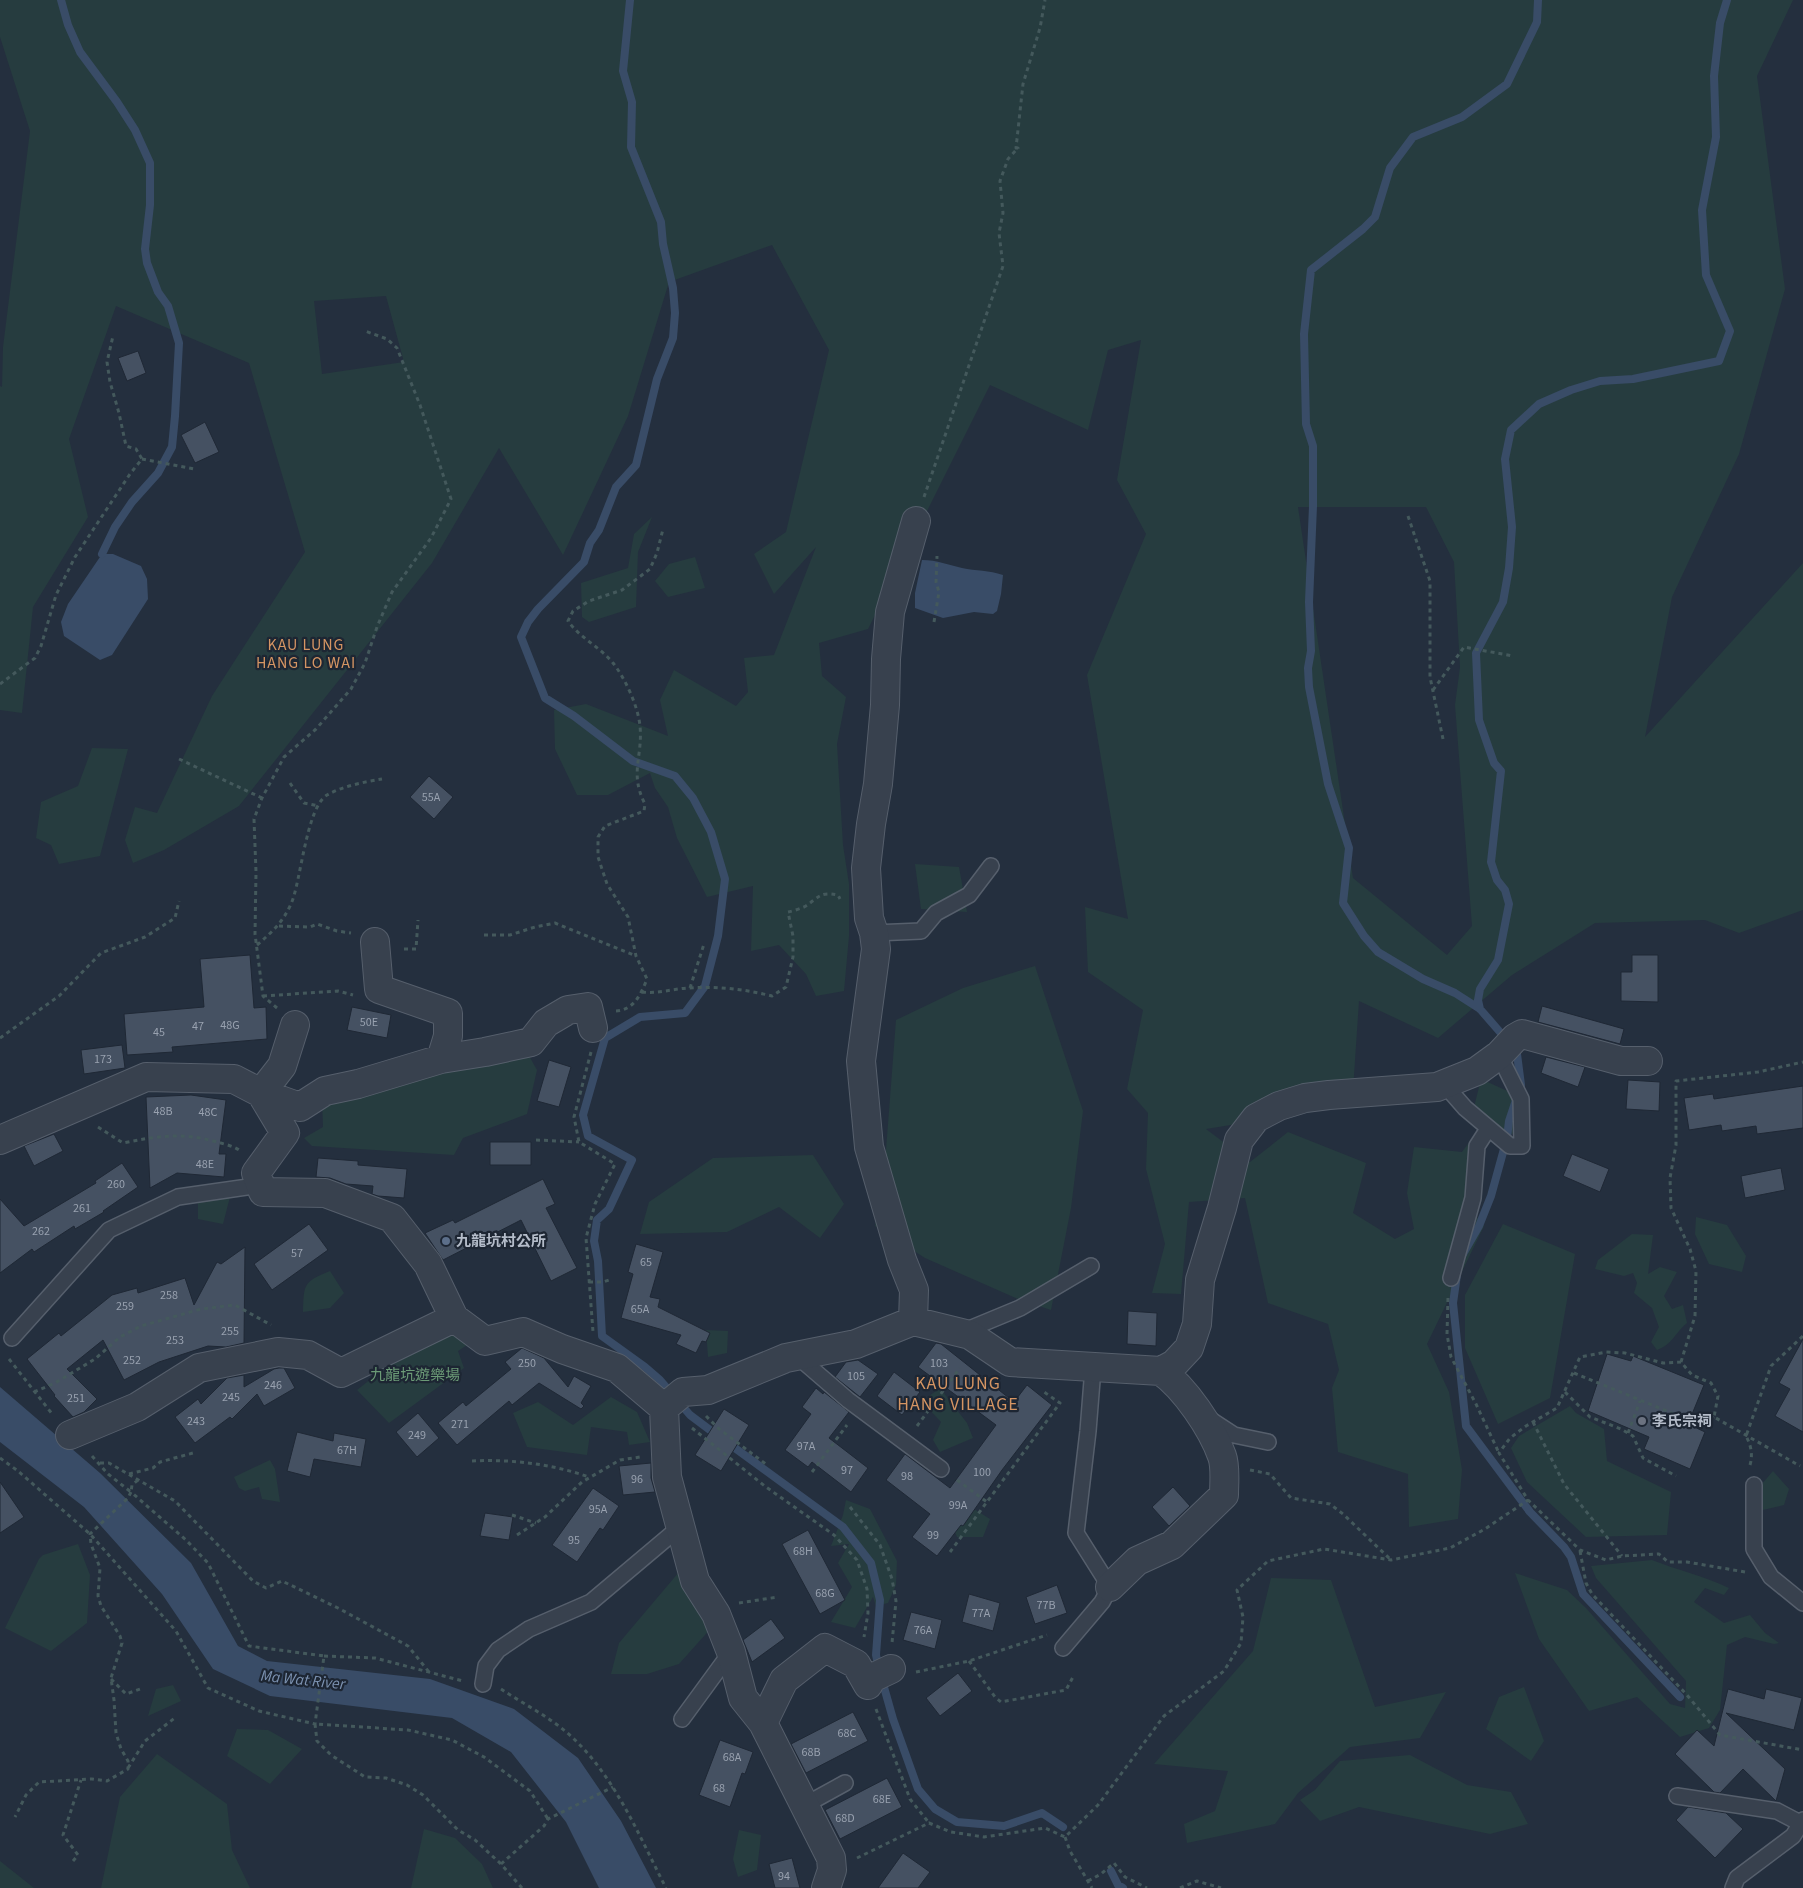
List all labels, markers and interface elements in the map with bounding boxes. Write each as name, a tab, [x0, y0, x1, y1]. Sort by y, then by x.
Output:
district label: KAU LUNG HANG LO WAI	[256, 634, 356, 674]
house number: 55A	[422, 789, 441, 806]
house number: 50E	[360, 1014, 378, 1031]
house number: 48G	[220, 1017, 240, 1034]
house number: 47	[192, 1018, 204, 1035]
house number: 45	[153, 1024, 165, 1041]
house number: 173	[94, 1051, 112, 1068]
house number: 48B	[154, 1103, 172, 1120]
house number: 48C	[199, 1104, 218, 1121]
house number: 48E	[196, 1156, 214, 1173]
house number: 260	[107, 1176, 125, 1193]
house number: 261	[73, 1200, 91, 1217]
house number: 262	[32, 1223, 50, 1240]
place label: 九龍坑村公所	[456, 1231, 546, 1252]
marker: 九龍坑村公所	[440, 1235, 452, 1247]
house number: 57	[291, 1245, 303, 1262]
house number: 65	[640, 1254, 652, 1271]
house number: 258	[160, 1287, 178, 1304]
house number: 259	[116, 1298, 134, 1315]
house number: 65A	[631, 1301, 650, 1318]
house number: 255	[221, 1323, 239, 1340]
house number: 253	[166, 1332, 184, 1349]
house number: 252	[123, 1352, 141, 1369]
house number: 250	[518, 1355, 536, 1372]
house number: 103	[930, 1355, 948, 1372]
park label: 九龍坑遊樂場	[370, 1365, 460, 1386]
house number: 105	[847, 1368, 865, 1385]
district label: KAU LUNG HANG VILLAGE	[897, 1371, 1019, 1417]
house number: 246	[264, 1377, 282, 1394]
house number: 245	[222, 1389, 240, 1406]
house number: 251	[67, 1390, 85, 1407]
place label: 李氏宗祠	[1652, 1411, 1712, 1432]
house number: 243	[187, 1413, 205, 1430]
marker: 李氏宗祠	[1636, 1415, 1648, 1427]
house number: 271	[451, 1416, 469, 1433]
house number: 249	[408, 1427, 426, 1444]
house number: 97A	[797, 1438, 816, 1455]
house number: 67H	[337, 1442, 357, 1459]
house number: 97	[841, 1462, 853, 1479]
house number: 100	[973, 1464, 991, 1481]
house number: 98	[901, 1468, 913, 1485]
house number: 96	[631, 1471, 643, 1488]
house number: 99A	[949, 1497, 968, 1514]
house number: 95A	[589, 1501, 608, 1518]
house number: 99	[927, 1527, 939, 1544]
house number: 95	[568, 1532, 580, 1549]
house number: 68H	[793, 1543, 813, 1560]
house number: 68G	[815, 1585, 835, 1602]
house number: 77B	[1037, 1597, 1055, 1614]
house number: 77A	[972, 1605, 991, 1622]
house number: 76A	[914, 1622, 933, 1639]
water label: Ma Wat River	[260, 1665, 348, 1696]
house number: 68C	[838, 1725, 857, 1742]
house number: 68B	[802, 1744, 820, 1761]
house number: 68A	[723, 1749, 742, 1766]
house number: 68	[713, 1780, 725, 1797]
house number: 68E	[873, 1791, 891, 1808]
house number: 68D	[835, 1810, 855, 1827]
house number: 94	[778, 1868, 790, 1885]

